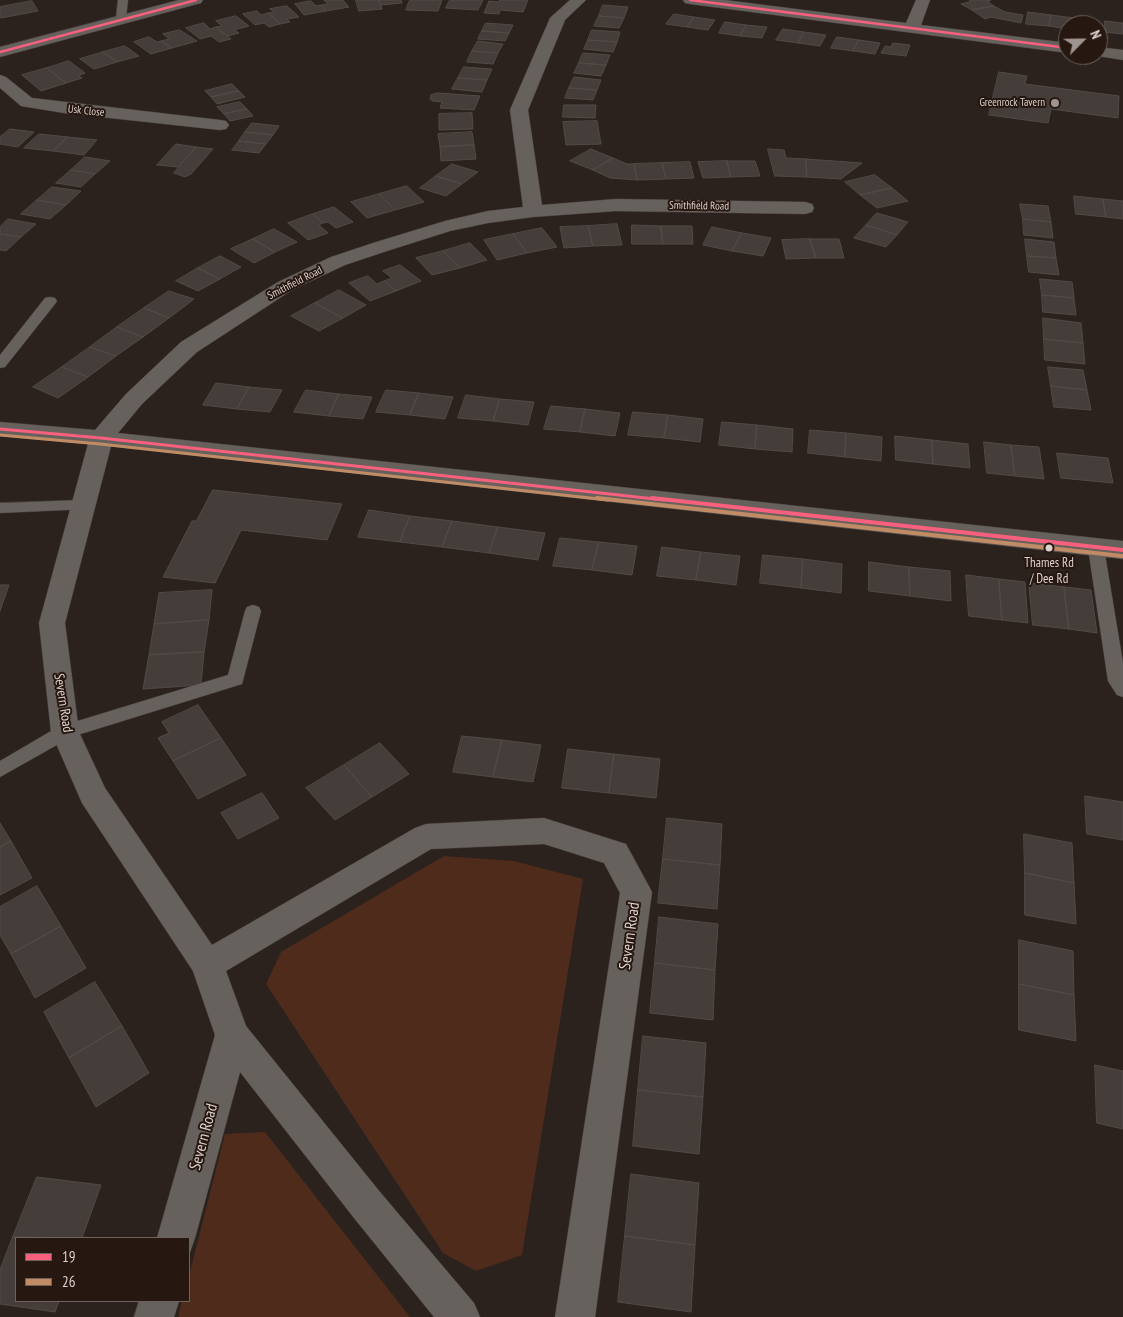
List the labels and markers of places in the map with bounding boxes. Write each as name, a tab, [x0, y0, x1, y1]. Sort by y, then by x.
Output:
place label: Greenrock Tavern	[979, 96, 1045, 110]
marker: Greenrock Tavern	[1049, 97, 1061, 109]
marker: Thames Rd / Dee Rd	[1044, 543, 1054, 553]
place label: Thames Rd / Dee Rd	[1024, 555, 1074, 586]

